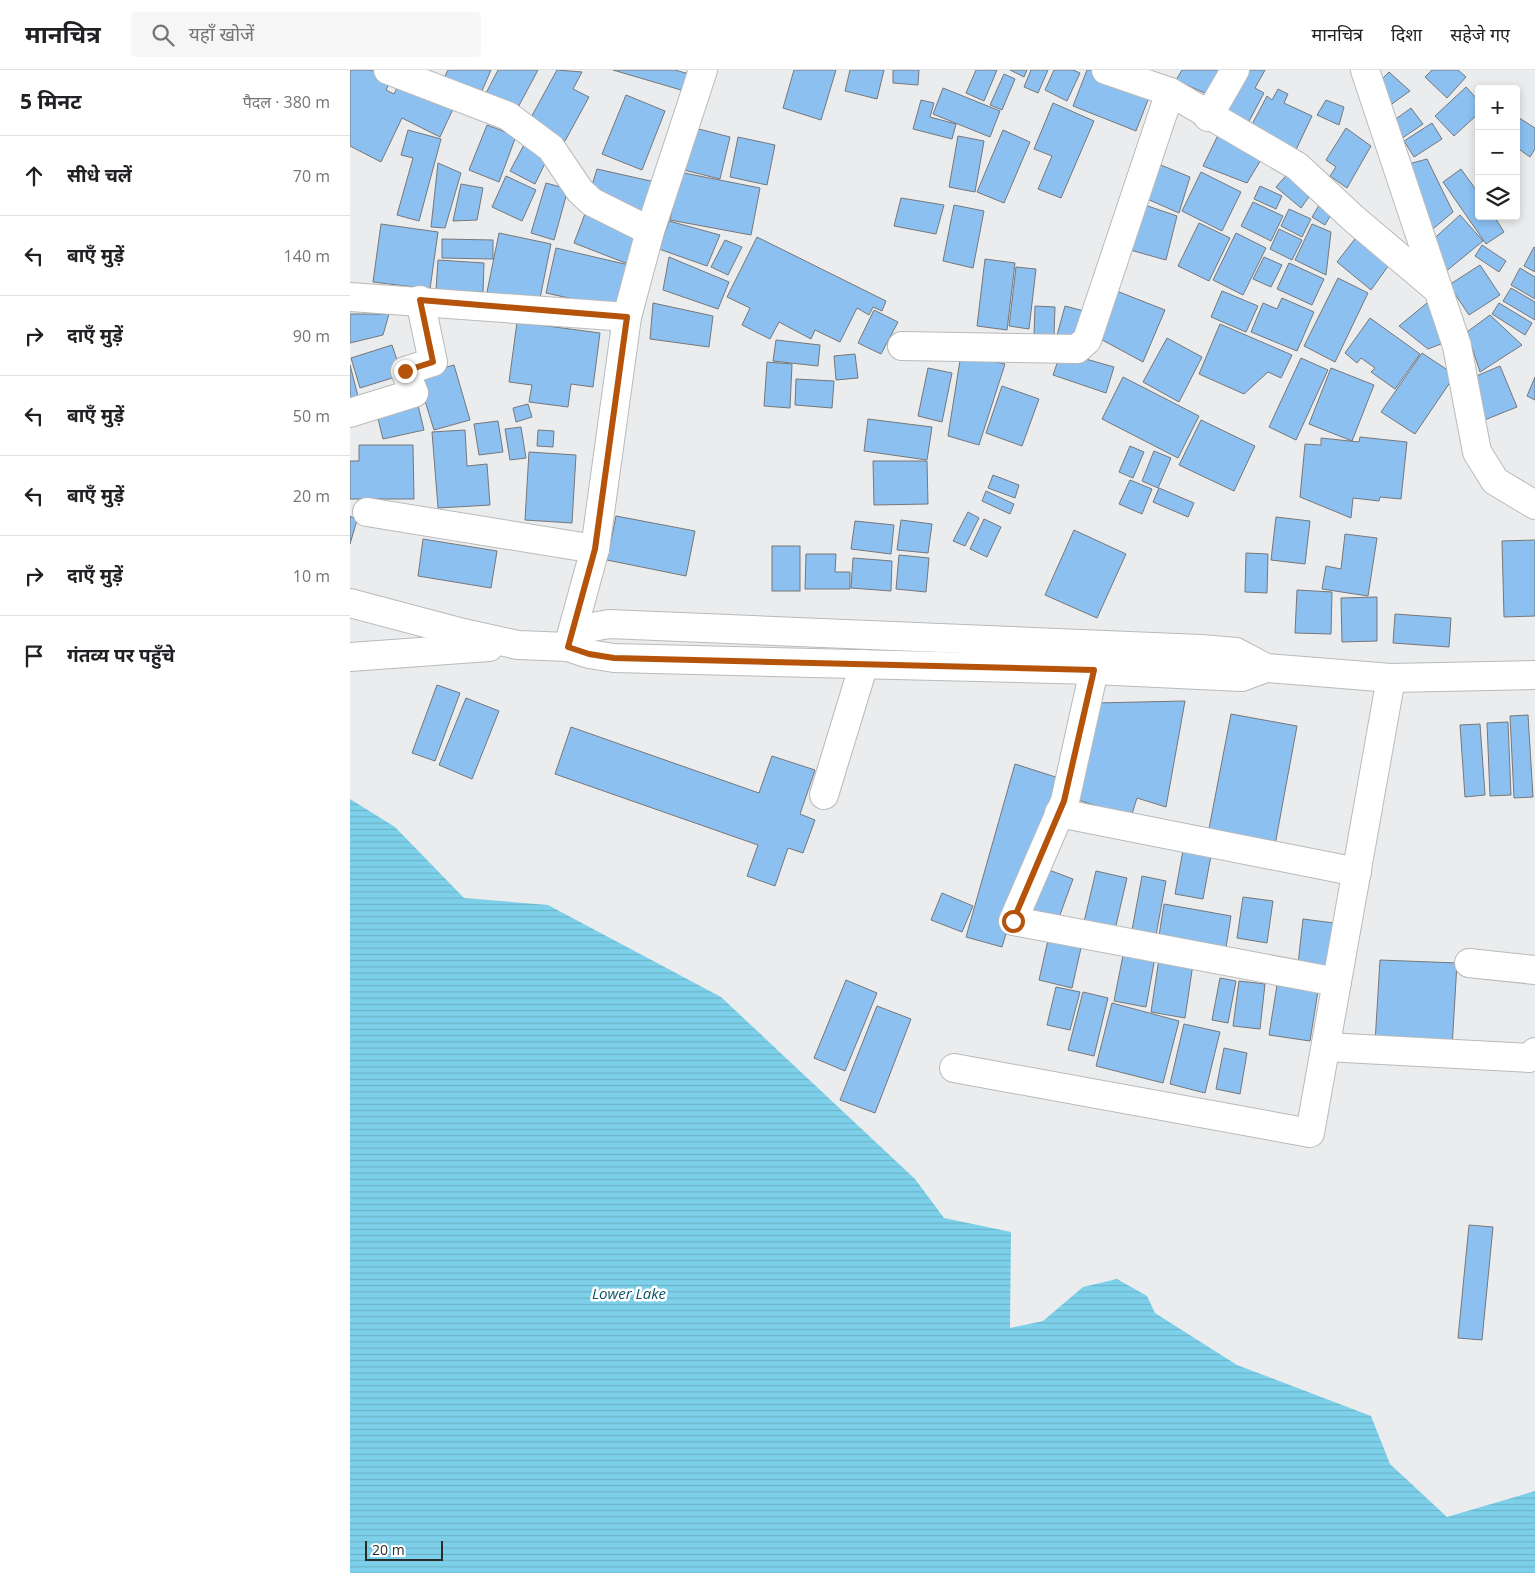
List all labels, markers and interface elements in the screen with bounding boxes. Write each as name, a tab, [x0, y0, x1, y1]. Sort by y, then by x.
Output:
search box	[131, 12, 481, 57]
text: मानचित्र	[25, 17, 101, 50]
icon: search	[149, 21, 177, 49]
text: यहाँ खोजें	[189, 21, 254, 47]
text: मानचित्र	[1312, 22, 1363, 46]
text: दिशा	[1391, 22, 1422, 46]
text: सहेजे गए	[1450, 22, 1510, 46]
map controls	[1475, 85, 1520, 220]
button: +	[1475, 85, 1520, 130]
text: 5 मिनट	[20, 87, 82, 115]
text: पैदल · 380 m	[243, 91, 330, 113]
button: −	[1475, 130, 1520, 175]
icon: ahead	[20, 162, 48, 190]
text: सीधे चलें	[67, 162, 132, 188]
text: 70 m	[293, 165, 330, 187]
button: layers	[1475, 175, 1520, 220]
icon: left	[20, 242, 48, 270]
text: बाएँ मुड़ें	[67, 242, 124, 268]
text: 140 m	[284, 245, 330, 267]
icon: right	[20, 322, 48, 350]
text: दाएँ मुड़ें	[67, 322, 123, 348]
text: 90 m	[293, 325, 330, 347]
route end	[394, 360, 417, 383]
icon: left	[20, 402, 48, 430]
text: बाएँ मुड़ें	[67, 402, 124, 428]
text: 50 m	[293, 405, 330, 427]
icon: left	[20, 482, 48, 510]
text: बाएँ मुड़ें	[67, 482, 124, 508]
text: 20 m	[293, 485, 330, 507]
icon: right	[20, 562, 48, 590]
text: दाएँ मुड़ें	[67, 562, 123, 588]
text: 10 m	[293, 565, 330, 587]
icon: arrive	[20, 642, 48, 670]
text: गंतव्य पर पहुँचे	[67, 642, 175, 668]
route start	[1002, 910, 1025, 933]
water label: Lower Lake	[592, 1283, 667, 1303]
scale bar	[365, 1538, 442, 1561]
text: 20 m	[372, 1540, 405, 1559]

